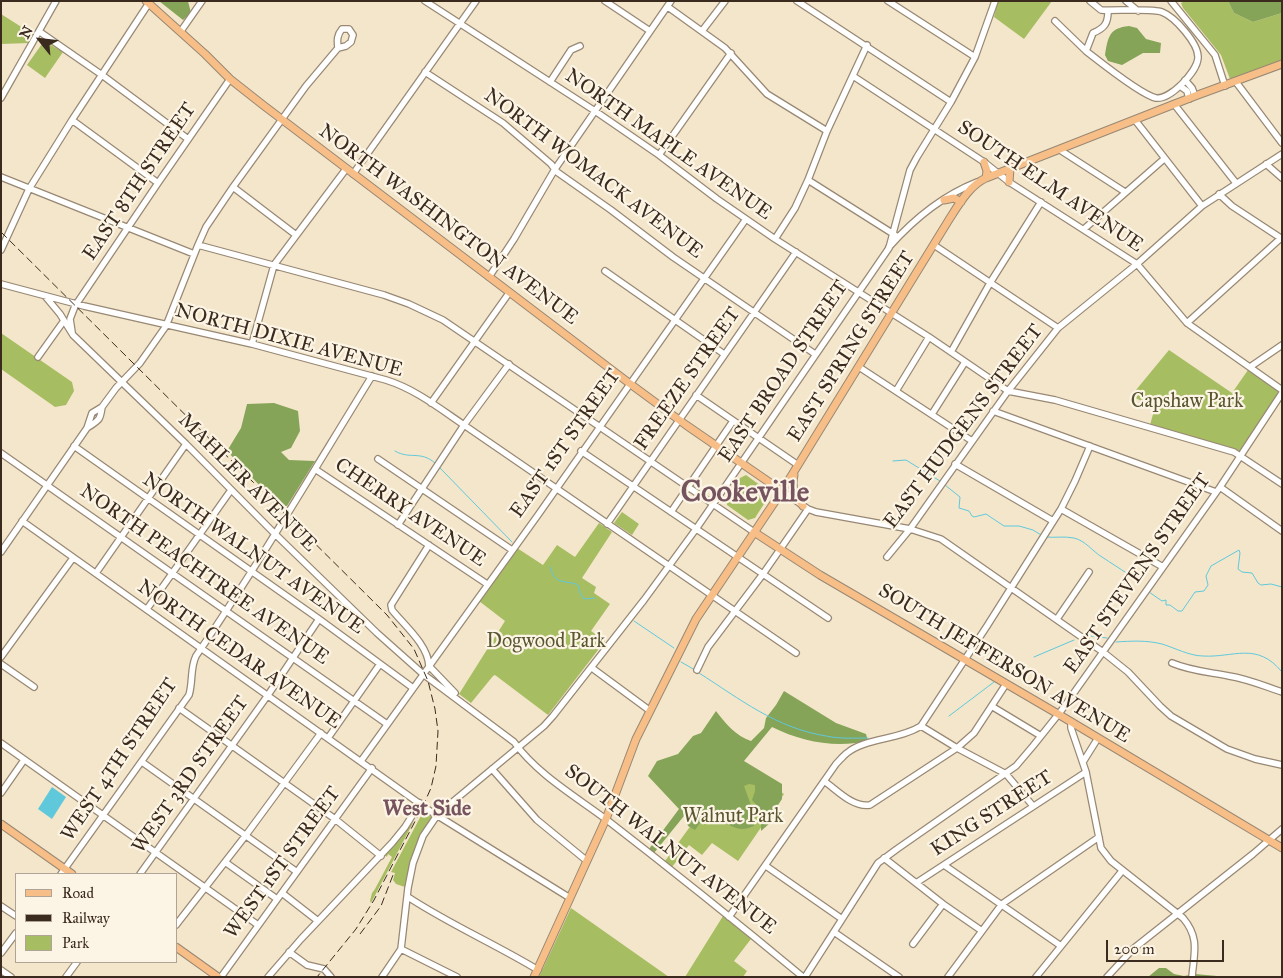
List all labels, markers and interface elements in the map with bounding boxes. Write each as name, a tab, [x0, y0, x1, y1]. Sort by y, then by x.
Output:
north arrow	[15, 15, 65, 65]
text: N	[16, 23, 37, 42]
street label: NORTH MAPLE AVENUE	[560, 64, 776, 226]
street label: NORTH WOMACK AVENUE	[479, 84, 707, 264]
street label: EAST 8TH STREET	[78, 99, 202, 265]
street label: SOUTH ELM AVENUE	[953, 116, 1147, 258]
street label: NORTH WASHINGTON AVENUE	[314, 120, 582, 330]
street label: EAST SPRING STREET	[783, 247, 921, 447]
street label: EAST BROAD STREET	[714, 276, 854, 468]
street label: NORTH DIXIE AVENUE	[172, 299, 406, 383]
street label: FREEZE STREET	[630, 303, 746, 455]
street label: EAST HUDGENS STREET	[879, 320, 1049, 534]
street label: EAST 1ST STREET	[506, 365, 626, 523]
park label: Capshaw Park	[1131, 390, 1243, 414]
street label: MAHLER AVENUE	[173, 409, 321, 557]
street label: CHERRY AVENUE	[330, 453, 490, 573]
street label: NORTH WALNUT AVENUE	[137, 468, 369, 640]
street label: EAST STEVENS STREET	[1060, 469, 1216, 679]
district label: Cookeville	[681, 476, 809, 512]
street label: NORTH PEACHTREE AVENUE	[75, 480, 333, 670]
street label: NORTH CEDAR AVENUE	[132, 575, 346, 735]
street label: SOUTH JEFFERSON AVENUE	[874, 579, 1134, 749]
park label: Dogwood Park	[486, 630, 606, 654]
street label: WEST 4TH STREET	[57, 674, 183, 846]
street label: WEST 3RD STREET	[128, 692, 254, 858]
street label: SOUTH WALNUT AVENUE	[559, 760, 781, 940]
street label: KING STREET	[927, 766, 1057, 862]
street label: WEST 1ST STREET	[220, 782, 346, 944]
district label: West Side	[383, 797, 471, 823]
park label: Walnut Park	[683, 805, 783, 829]
legend	[15, 873, 178, 963]
text: Road	[62, 884, 94, 902]
text: Railway	[62, 909, 110, 927]
scale bar	[1108, 930, 1226, 962]
text: Park	[62, 934, 89, 952]
text: 200 m	[1114, 940, 1155, 958]

